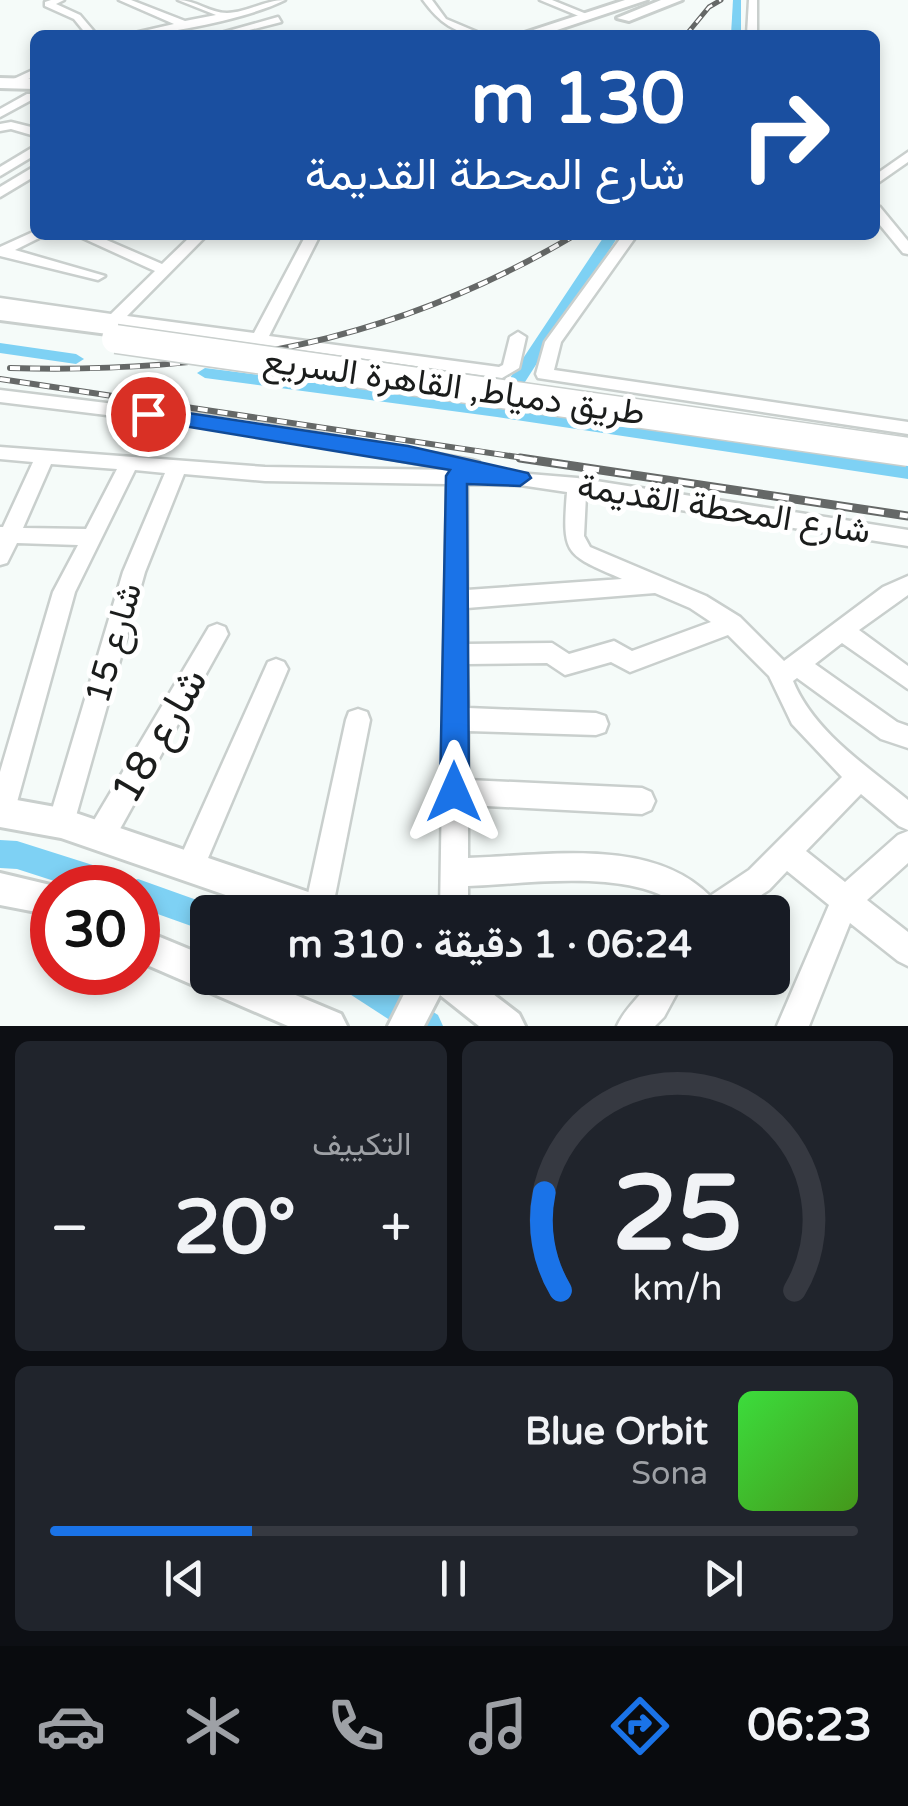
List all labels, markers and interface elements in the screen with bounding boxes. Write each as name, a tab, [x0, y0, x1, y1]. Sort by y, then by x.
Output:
text: 130 m	[471, 58, 685, 142]
icon: right	[720, 70, 850, 200]
text: شارع المحطة القديمة	[305, 148, 685, 202]
street label: طريق دمياط, القاهرة السريع	[260, 339, 647, 437]
pin	[106, 372, 191, 457]
icon: arrive	[121, 387, 176, 442]
street label: شارع المحطة القديمة	[574, 465, 873, 555]
street label: شارع 15	[77, 578, 153, 709]
street label: شارع 18	[100, 659, 220, 814]
position arrow	[402, 740, 506, 844]
speed limit sign: 30	[30, 865, 160, 995]
text: 06:24 · 1 دقيقة · 310 m	[288, 922, 692, 968]
text: التكييف	[312, 1126, 412, 1164]
text: 25	[612, 1153, 743, 1278]
text: 20°	[174, 1183, 296, 1273]
text: −	[50, 1196, 89, 1262]
text: +	[381, 1196, 412, 1262]
text: km/h	[632, 1267, 722, 1310]
text: Blue Orbit	[525, 1409, 708, 1455]
text: Sona	[631, 1455, 708, 1493]
icon: previous	[157, 1551, 212, 1606]
icon: pause	[426, 1551, 481, 1606]
icon: next	[696, 1551, 751, 1606]
icon: car	[36, 1691, 106, 1761]
icon: climate	[178, 1691, 248, 1761]
icon: phone	[321, 1691, 391, 1761]
icon: music	[463, 1691, 533, 1761]
icon: directions	[605, 1691, 675, 1761]
text: 06:23	[747, 1699, 872, 1753]

